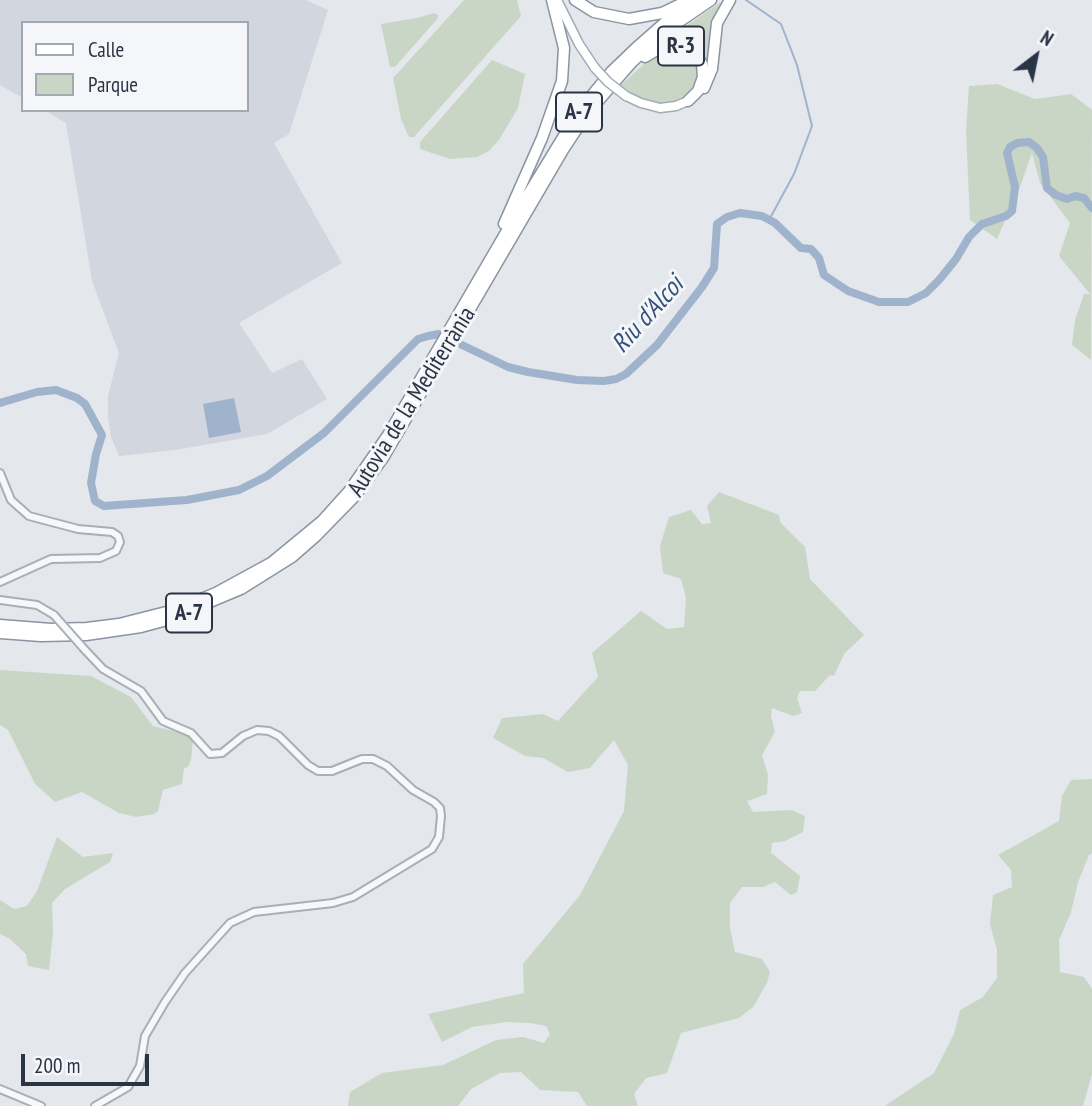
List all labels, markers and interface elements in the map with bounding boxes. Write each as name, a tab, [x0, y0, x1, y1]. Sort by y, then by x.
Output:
legend	[21, 21, 248, 112]
north arrow	[1001, 21, 1071, 91]
text: N	[1036, 25, 1058, 51]
road number: R-3	[658, 26, 704, 66]
text: Calle	[88, 36, 124, 63]
text: Parque	[88, 71, 138, 98]
road number: A-7	[556, 92, 602, 132]
water label: Riu d'Alcoi	[606, 270, 690, 360]
street label: Autovia de la Mediterrània	[342, 302, 482, 502]
road number: A-7	[166, 594, 212, 632]
scale bar	[24, 1040, 152, 1084]
text: 200 m	[34, 1052, 80, 1079]

